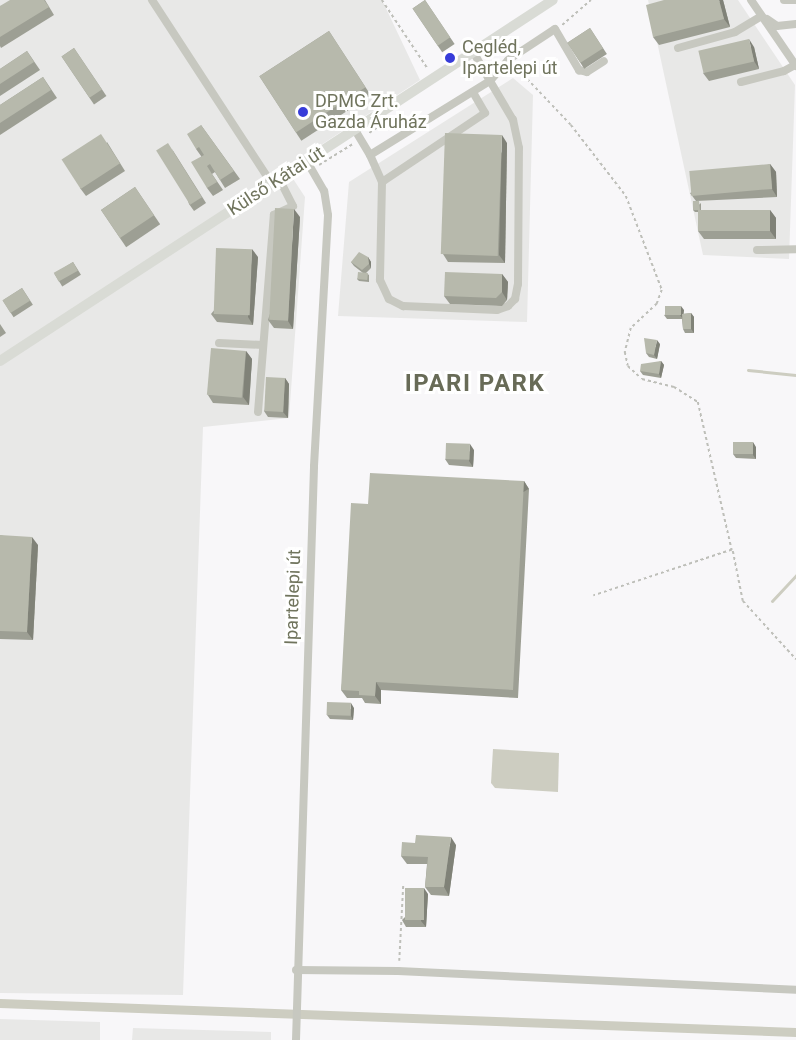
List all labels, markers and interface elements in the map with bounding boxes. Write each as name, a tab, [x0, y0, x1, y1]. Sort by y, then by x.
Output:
place label: Cegléd, Ipartelepi út	[462, 37, 557, 80]
marker: Cegléd, Ipartelepi út	[443, 51, 457, 65]
place label: DPMG Zrt. Gazda Áruház	[315, 91, 427, 134]
marker: DPMG Zrt. Gazda Áruház	[296, 105, 310, 119]
street label: Külső Kátai út	[224, 142, 328, 220]
district label: IPARI PARK	[405, 370, 545, 398]
street label: Ipartelepi út	[281, 549, 305, 645]

